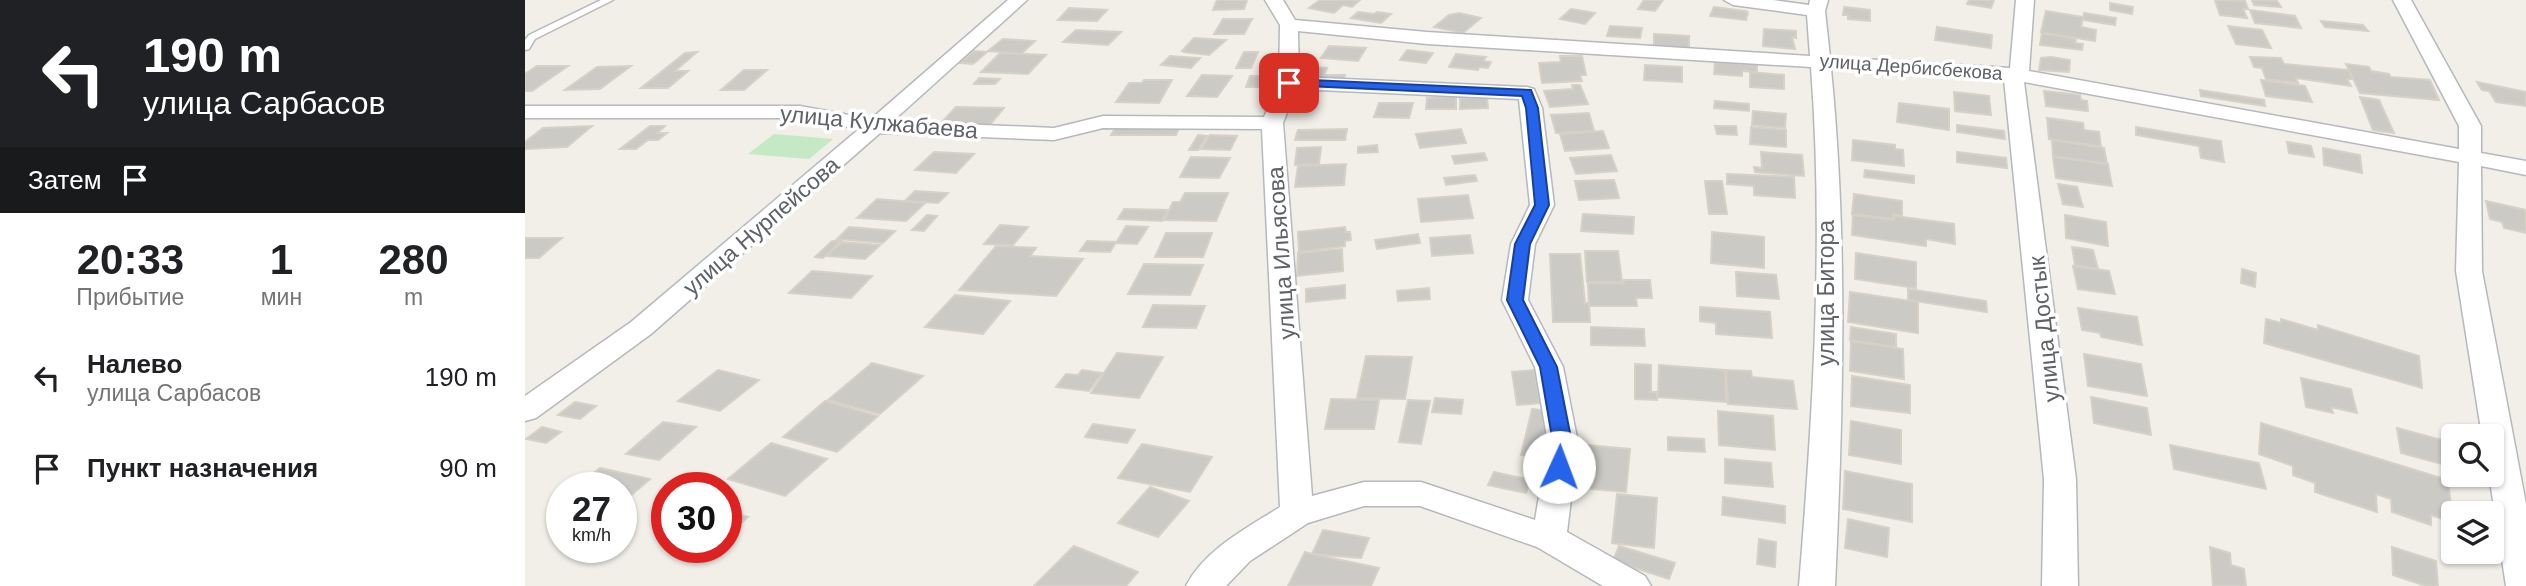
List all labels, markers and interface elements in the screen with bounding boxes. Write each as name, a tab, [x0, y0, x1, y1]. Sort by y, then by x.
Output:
icon: left	[28, 28, 119, 119]
text: 190 m	[143, 28, 282, 82]
street label: улица Дербисбекова	[1819, 50, 2004, 84]
pin	[1259, 53, 1319, 113]
icon: arrive	[1270, 64, 1308, 102]
text: улица Сарбасов	[143, 85, 385, 121]
street label: улица Кулжабаева	[779, 100, 979, 144]
street label: улица Нурпейсова	[678, 151, 844, 301]
icon: arrive	[116, 161, 154, 199]
text: Затем	[28, 165, 102, 195]
street label: улица Ильясова	[1262, 165, 1300, 340]
street label: улица Битора	[1813, 220, 1839, 366]
text: 20:33	[77, 236, 184, 283]
text: 1	[270, 236, 293, 283]
text: 280	[379, 236, 449, 283]
street label: улица Достык	[2023, 254, 2065, 403]
text: Прибытие	[76, 284, 184, 310]
text: мин	[261, 284, 302, 310]
text: m	[404, 284, 423, 310]
text: Налево	[87, 349, 182, 379]
icon: left	[28, 359, 66, 397]
text: 190 m	[425, 362, 497, 392]
text: улица Сарбасов	[87, 380, 261, 406]
map controls	[2441, 424, 2504, 564]
button: search	[2441, 424, 2504, 487]
position arrow	[1522, 430, 1596, 504]
icon: arrive	[28, 450, 66, 488]
text: Пункт назначения	[87, 453, 318, 483]
text: 90 m	[439, 453, 497, 483]
speed limit sign: 30	[651, 472, 742, 563]
text: 27	[572, 489, 611, 528]
button: layers	[2441, 501, 2504, 564]
text: km/h	[572, 525, 611, 545]

